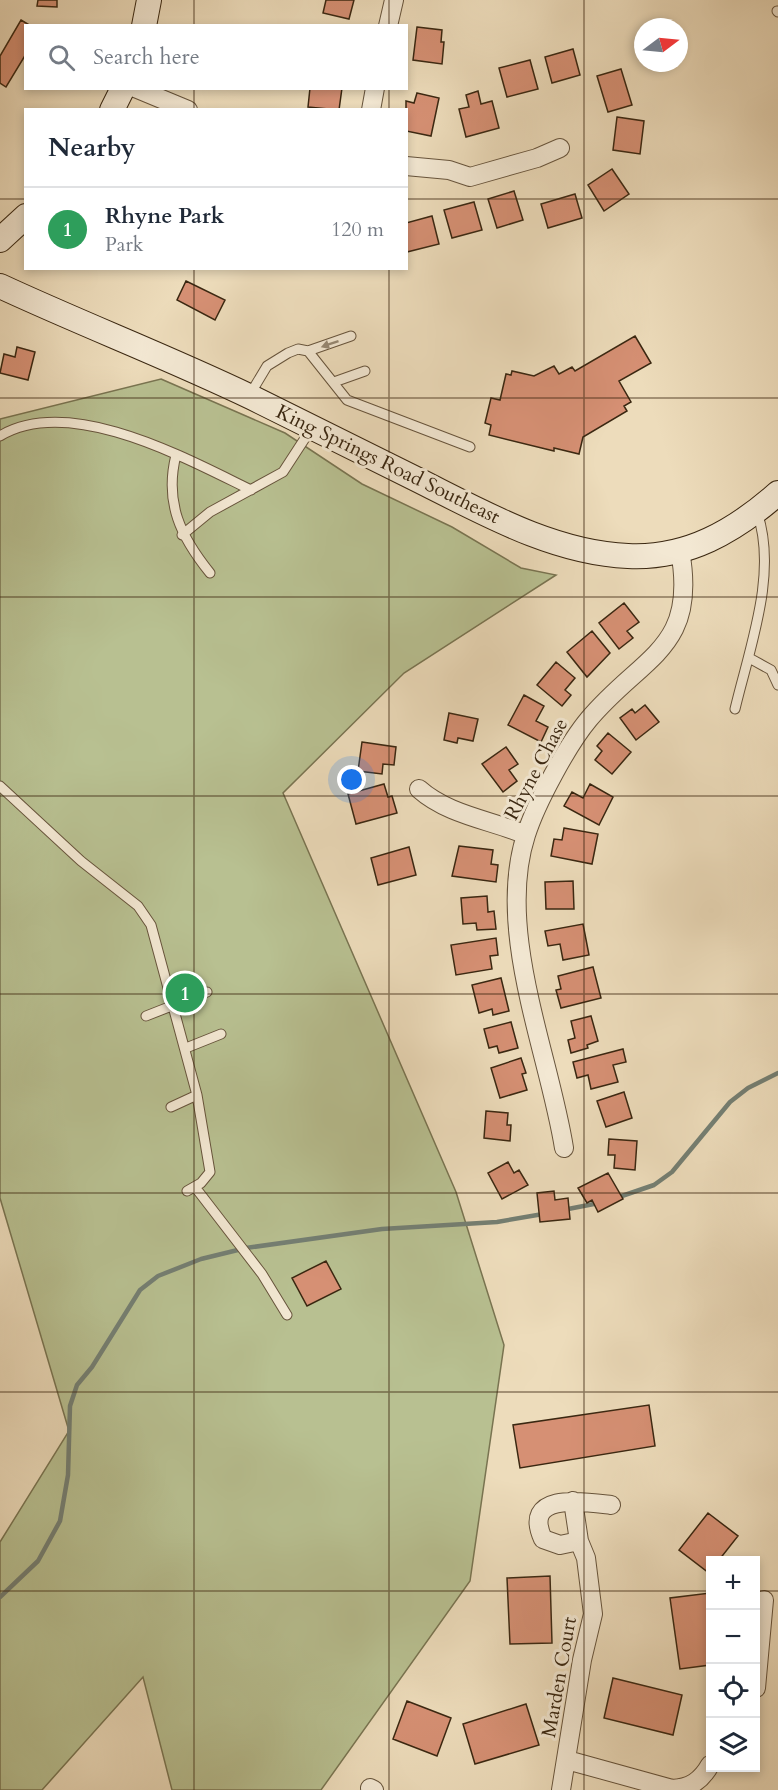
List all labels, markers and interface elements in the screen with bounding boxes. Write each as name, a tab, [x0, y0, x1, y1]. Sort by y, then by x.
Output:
north arrow	[634, 18, 688, 72]
search box	[24, 24, 408, 90]
icon: search	[45, 41, 78, 74]
text: Search here	[93, 42, 200, 72]
text: Nearby	[48, 130, 136, 165]
text: Rhyne Park	[105, 201, 225, 231]
text: 1	[62, 216, 73, 243]
text: 120 m	[331, 216, 384, 243]
text: Park	[105, 231, 143, 258]
one-way arrow	[321, 339, 339, 349]
street label: King Springs Road Southeast	[272, 398, 505, 530]
street label: Rhyne Chase	[498, 713, 574, 825]
your location	[337, 765, 366, 794]
pin: 1	[166, 970, 204, 1016]
map controls	[706, 1556, 760, 1772]
button: +	[706, 1556, 760, 1610]
button: −	[706, 1610, 760, 1664]
street label: Marden Court	[535, 1614, 583, 1739]
button: locate	[706, 1664, 760, 1718]
button: layers	[706, 1718, 760, 1772]

